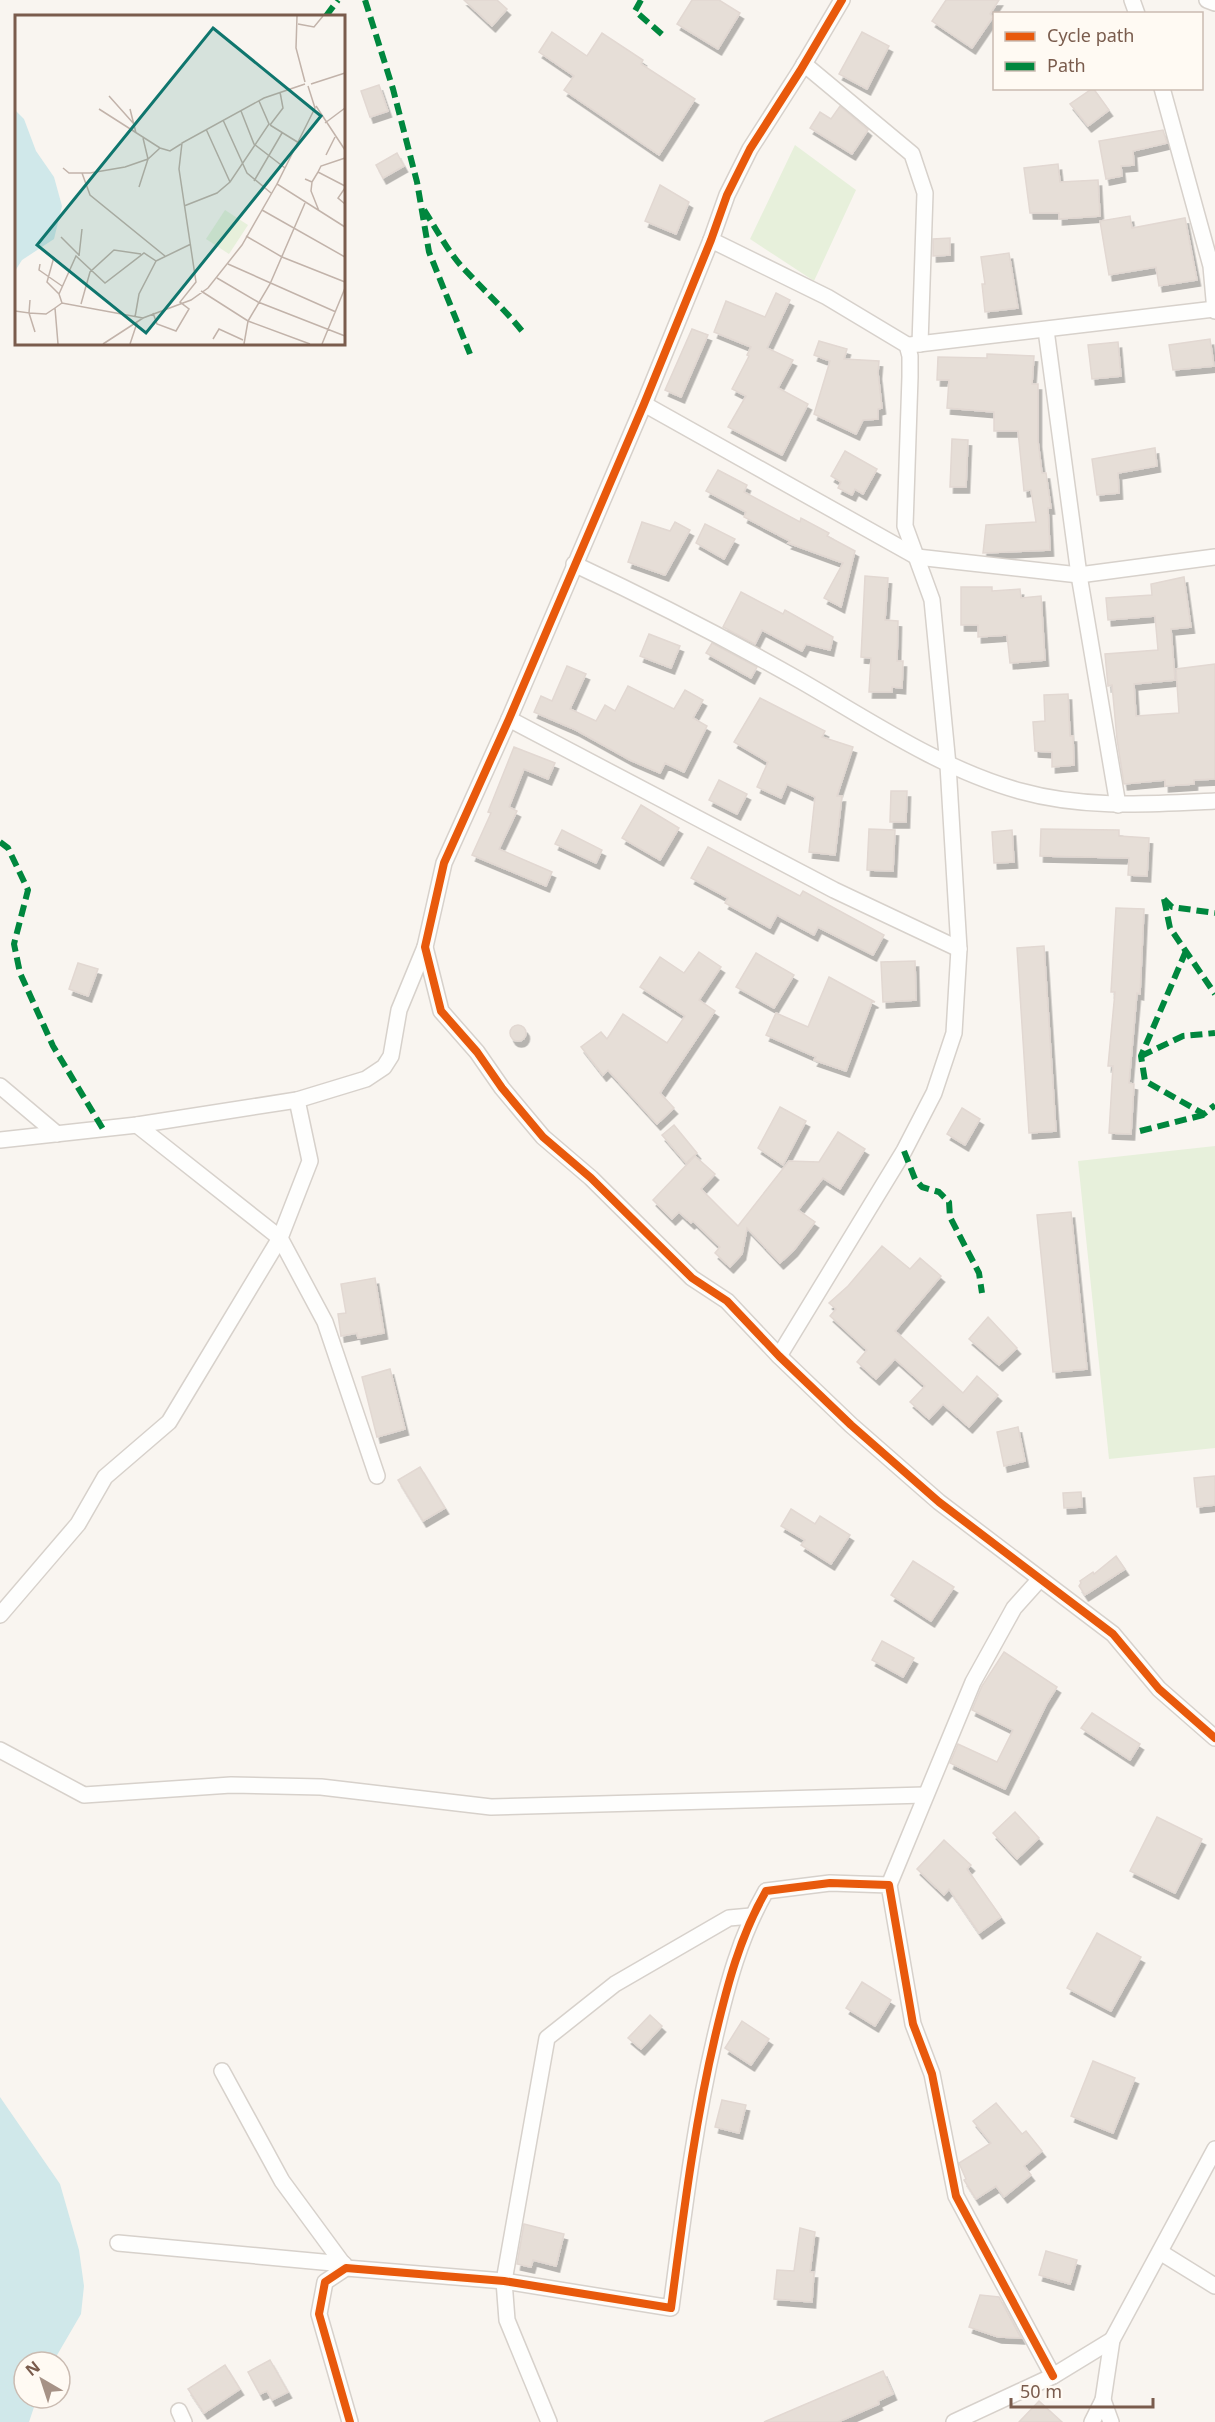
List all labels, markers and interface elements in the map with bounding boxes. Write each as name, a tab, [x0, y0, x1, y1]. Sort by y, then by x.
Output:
legend	[993, 12, 1203, 90]
inset map	[15, 15, 345, 345]
text: Cycle path	[1047, 23, 1134, 47]
text: Path	[1047, 53, 1086, 77]
north arrow	[12, 2350, 72, 2410]
text: N	[21, 2356, 45, 2381]
scale bar	[1011, 2371, 1154, 2409]
text: 50 m	[1020, 2379, 1062, 2403]

